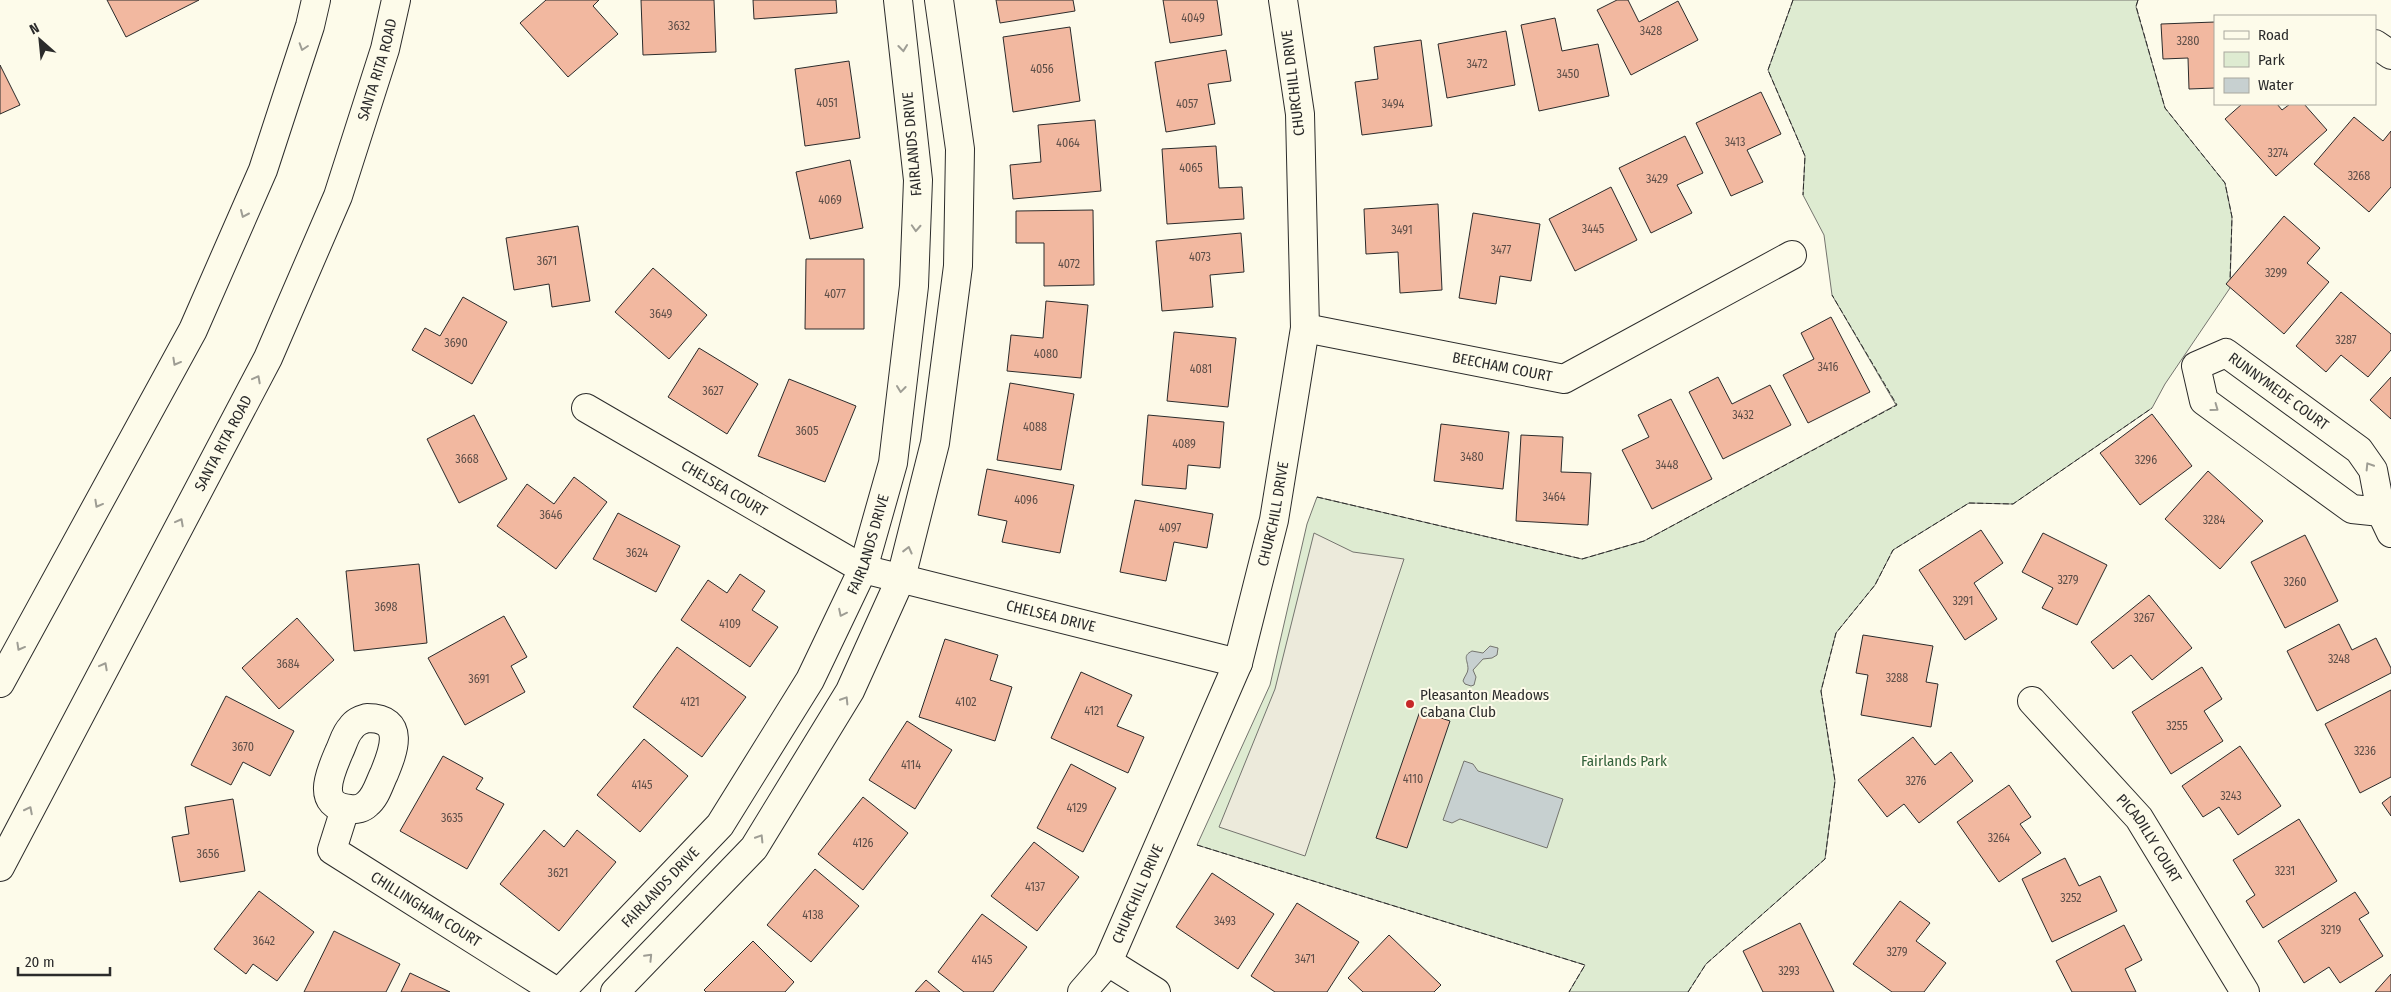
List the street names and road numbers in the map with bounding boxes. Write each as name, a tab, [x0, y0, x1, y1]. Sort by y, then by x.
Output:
street label: SANTA RITA ROAD	[354, 17, 401, 123]
street label: CHURCHILL DRIVE	[1278, 29, 1308, 137]
street label: FAIRLANDS DRIVE	[898, 91, 926, 197]
street label: BEECHAM COURT	[1451, 348, 1554, 385]
street label: RUNNYMEDE COURT	[2225, 349, 2332, 434]
street label: SANTA RITA ROAD	[191, 392, 256, 494]
street label: CHELSEA COURT	[678, 456, 771, 520]
street label: CHURCHILL DRIVE	[1254, 460, 1292, 568]
street label: FAIRLANDS DRIVE	[843, 492, 893, 598]
street label: CHELSEA DRIVE	[1004, 596, 1097, 636]
street label: PICADILLY COURT	[2113, 790, 2185, 886]
street label: CHURCHILL DRIVE	[1108, 841, 1167, 946]
street label: FAIRLANDS DRIVE	[618, 843, 703, 931]
street label: CHILLINGHAM COURT	[367, 868, 485, 951]

